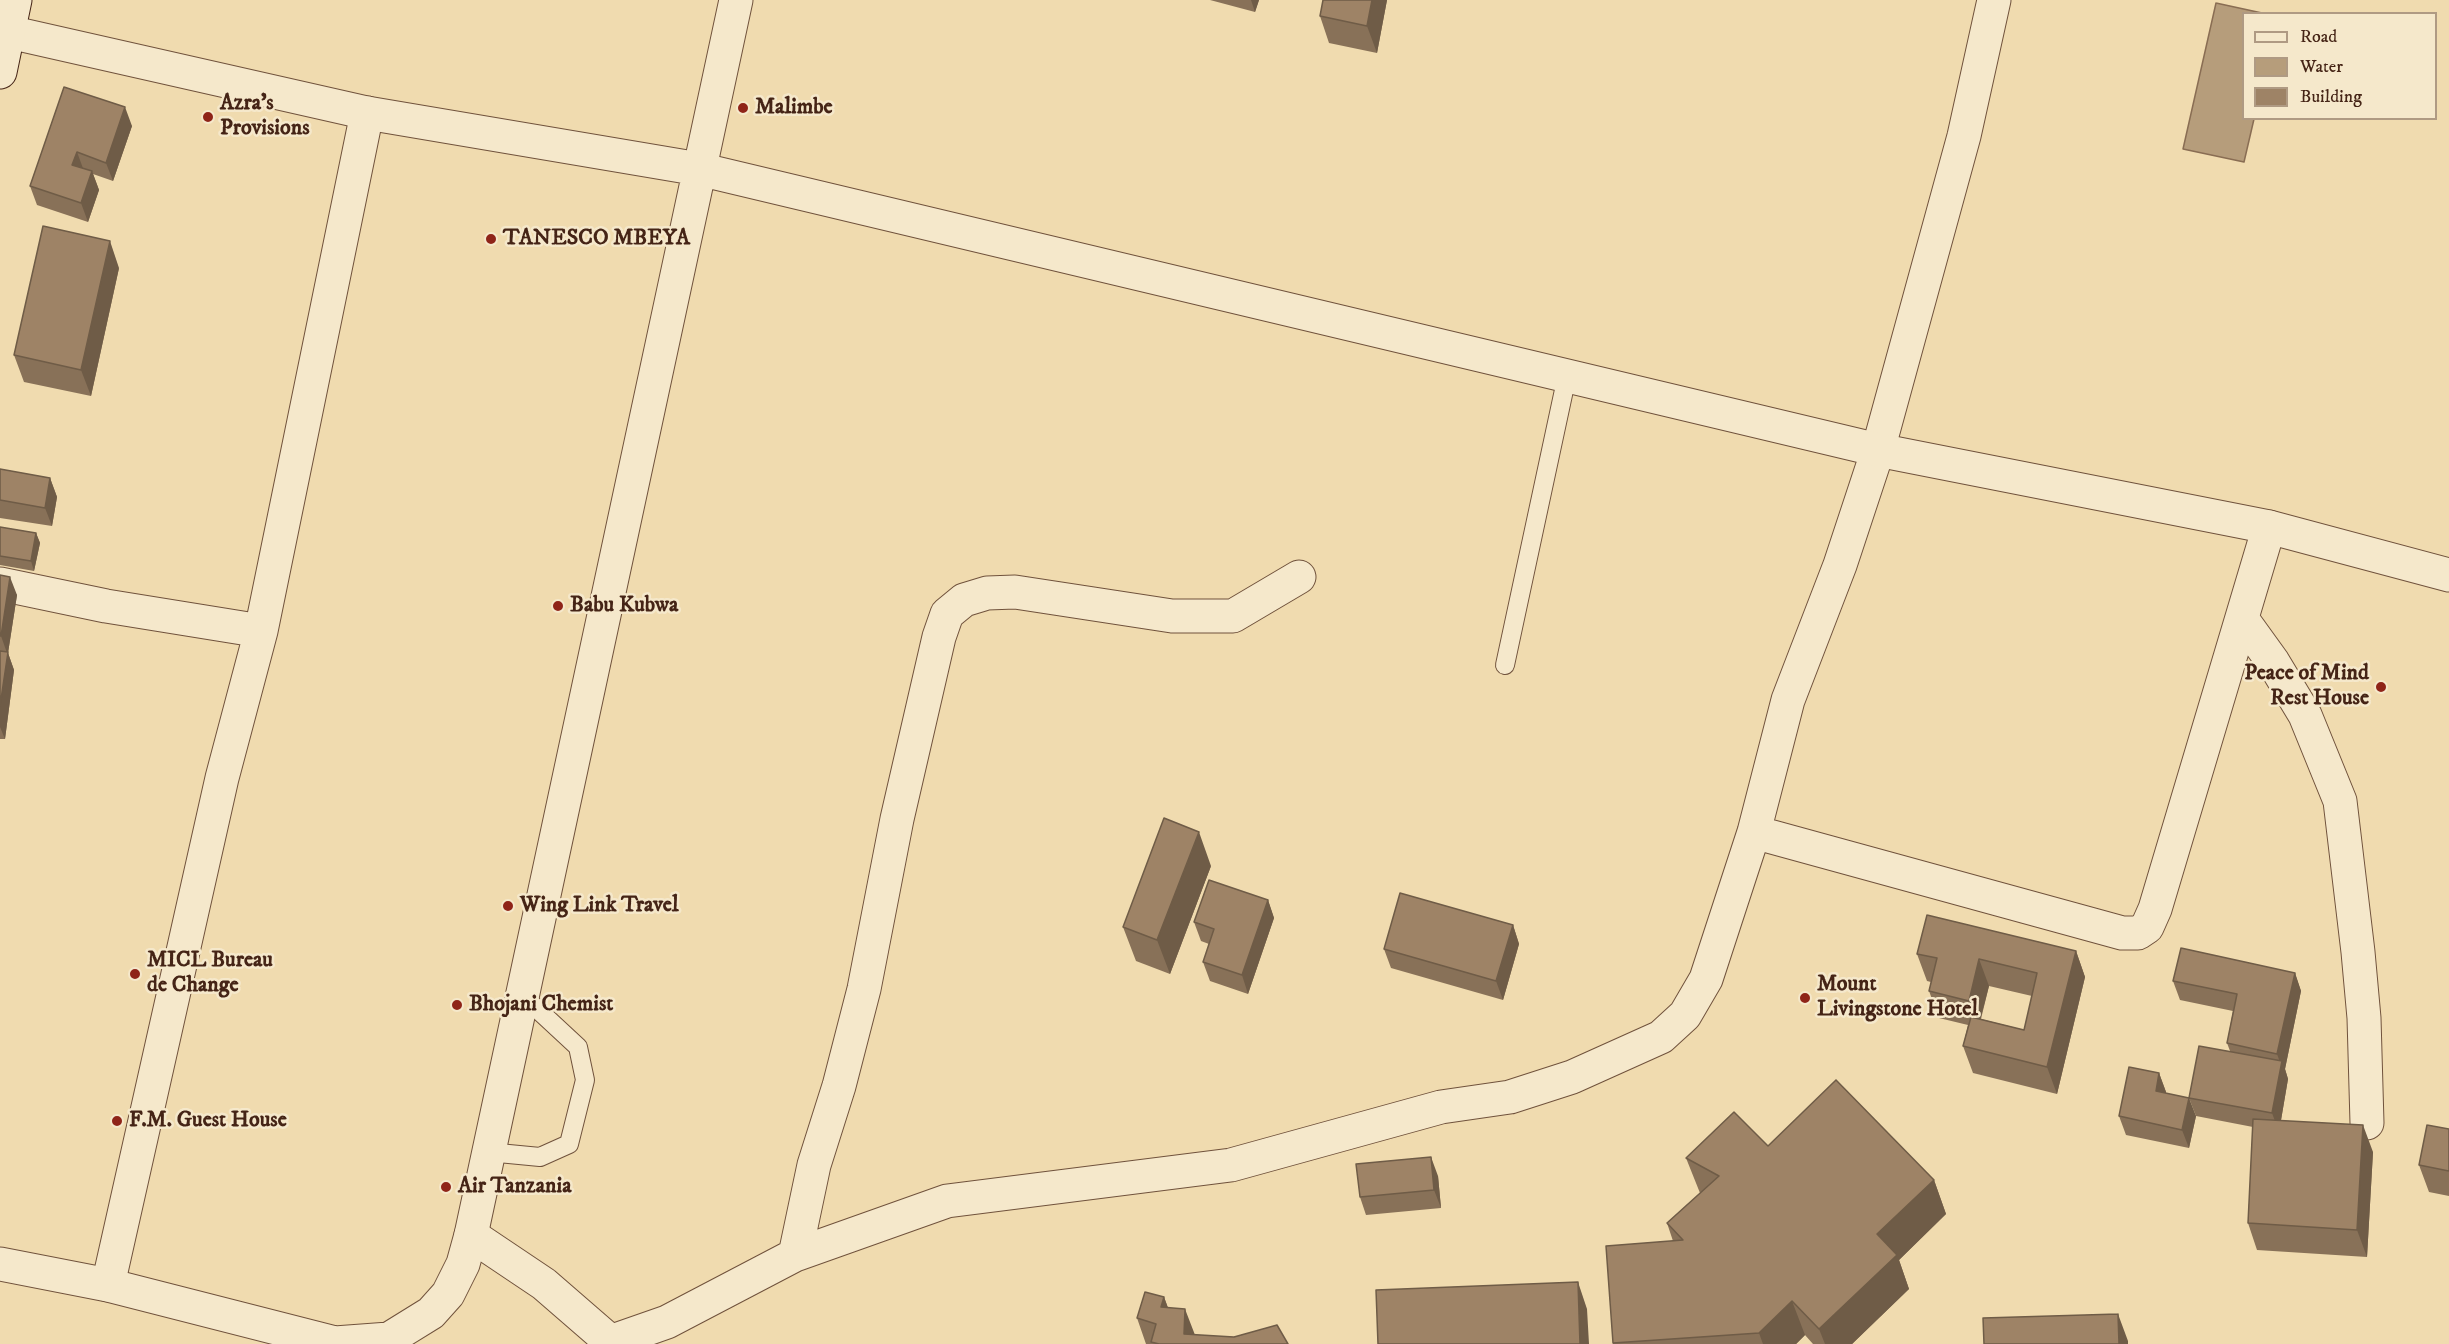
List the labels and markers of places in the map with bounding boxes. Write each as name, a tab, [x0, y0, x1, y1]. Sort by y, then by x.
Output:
place label: Azra's Provisions	[220, 91, 310, 142]
place label: Malimbe	[755, 95, 833, 121]
marker: Malimbe	[736, 101, 750, 115]
marker: Azra's Provisions	[201, 110, 215, 124]
place label: TANESCO MBEYA	[503, 226, 690, 252]
marker: TANESCO MBEYA	[484, 232, 498, 246]
place label: Babu Kubwa	[570, 593, 678, 619]
marker: Babu Kubwa	[551, 599, 565, 613]
place label: Peace of Mind Rest House	[2244, 661, 2369, 712]
marker: Peace of Mind Rest House	[2374, 680, 2388, 694]
place label: Wing Link Travel	[520, 893, 679, 919]
marker: Wing Link Travel	[501, 899, 515, 913]
place label: MICL Bureau de Change	[147, 948, 273, 999]
marker: MICL Bureau de Change	[128, 967, 142, 981]
place label: Mount Livingstone Hotel	[1817, 972, 1978, 1023]
marker: Mount Livingstone Hotel	[1798, 991, 1812, 1005]
place label: Bhojani Chemist	[469, 992, 613, 1018]
marker: Bhojani Chemist	[450, 998, 464, 1012]
place label: F.M. Guest House	[129, 1108, 287, 1134]
marker: F.M. Guest House	[110, 1114, 124, 1128]
place label: Air Tanzania	[458, 1174, 572, 1200]
marker: Air Tanzania	[439, 1180, 453, 1194]

